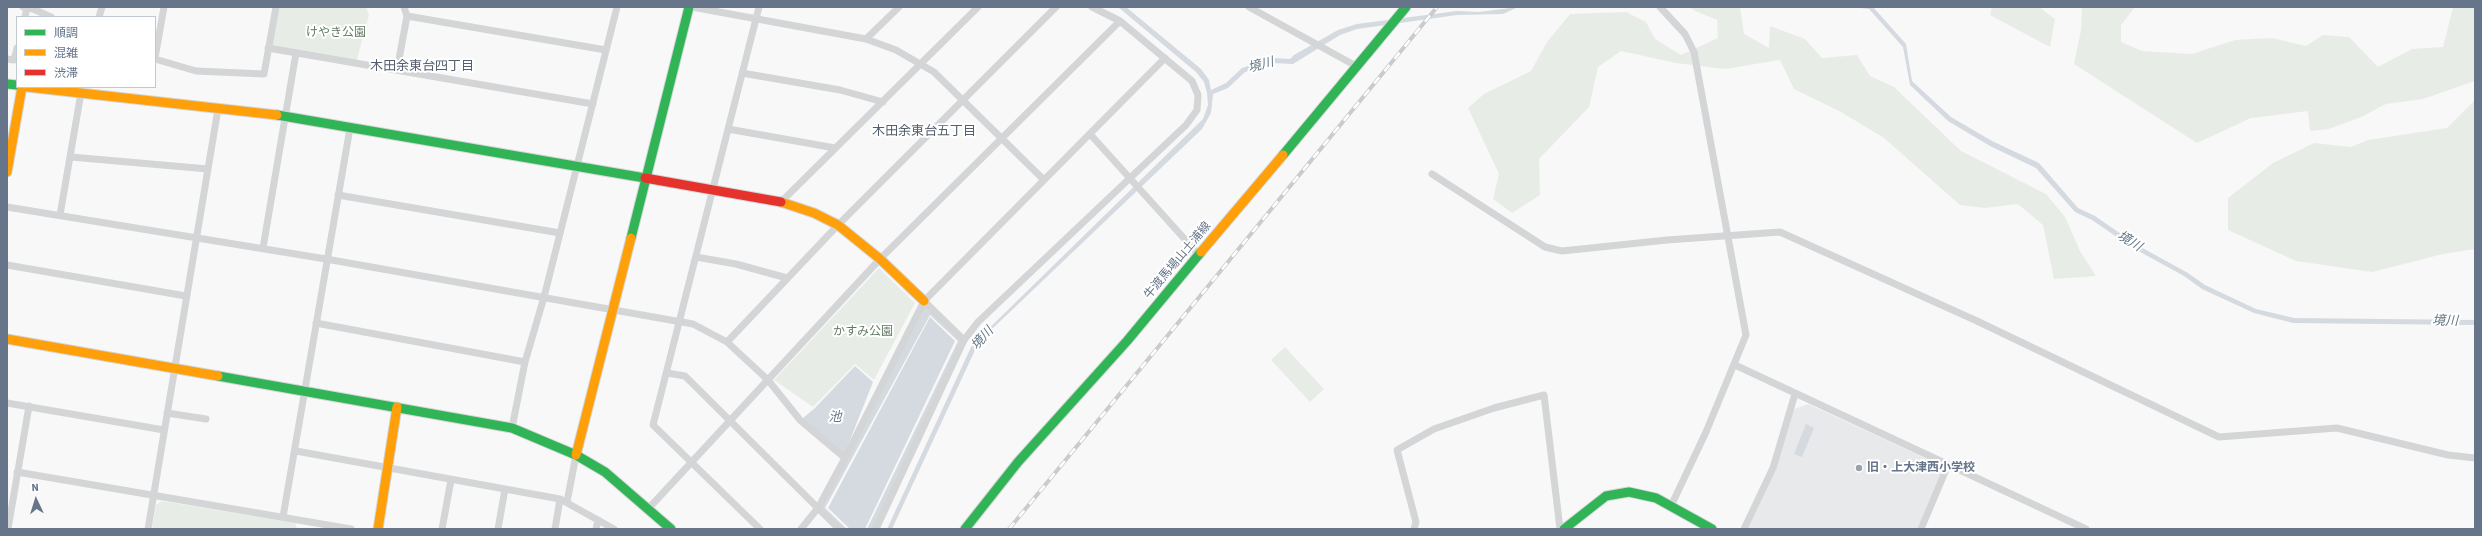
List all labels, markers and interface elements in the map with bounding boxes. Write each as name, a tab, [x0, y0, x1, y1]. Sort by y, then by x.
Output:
legend	[16, 16, 156, 88]
text: 順調	[54, 25, 78, 42]
park label: けやき公園	[306, 26, 366, 40]
text: 混雑	[54, 45, 78, 62]
water label: 境川	[1246, 55, 1276, 77]
district label: 木田余東台四丁目	[370, 59, 474, 75]
text: 渋滞	[54, 65, 78, 82]
district label: 木田余東台五丁目	[872, 124, 976, 140]
street label: 牛渡馬場山土浦線	[1142, 220, 1214, 302]
water label: 境川	[2114, 229, 2144, 255]
water label: 境川	[2432, 314, 2458, 330]
water label: 境川	[969, 324, 997, 354]
park label: かすみ公園	[833, 325, 893, 339]
water label: 池	[829, 410, 841, 426]
place label: 旧・上大津西小学校	[1867, 461, 1975, 475]
marker: 旧・上大津西小学校	[1854, 463, 1864, 473]
north arrow	[16, 480, 56, 520]
text: N	[31, 480, 39, 495]

